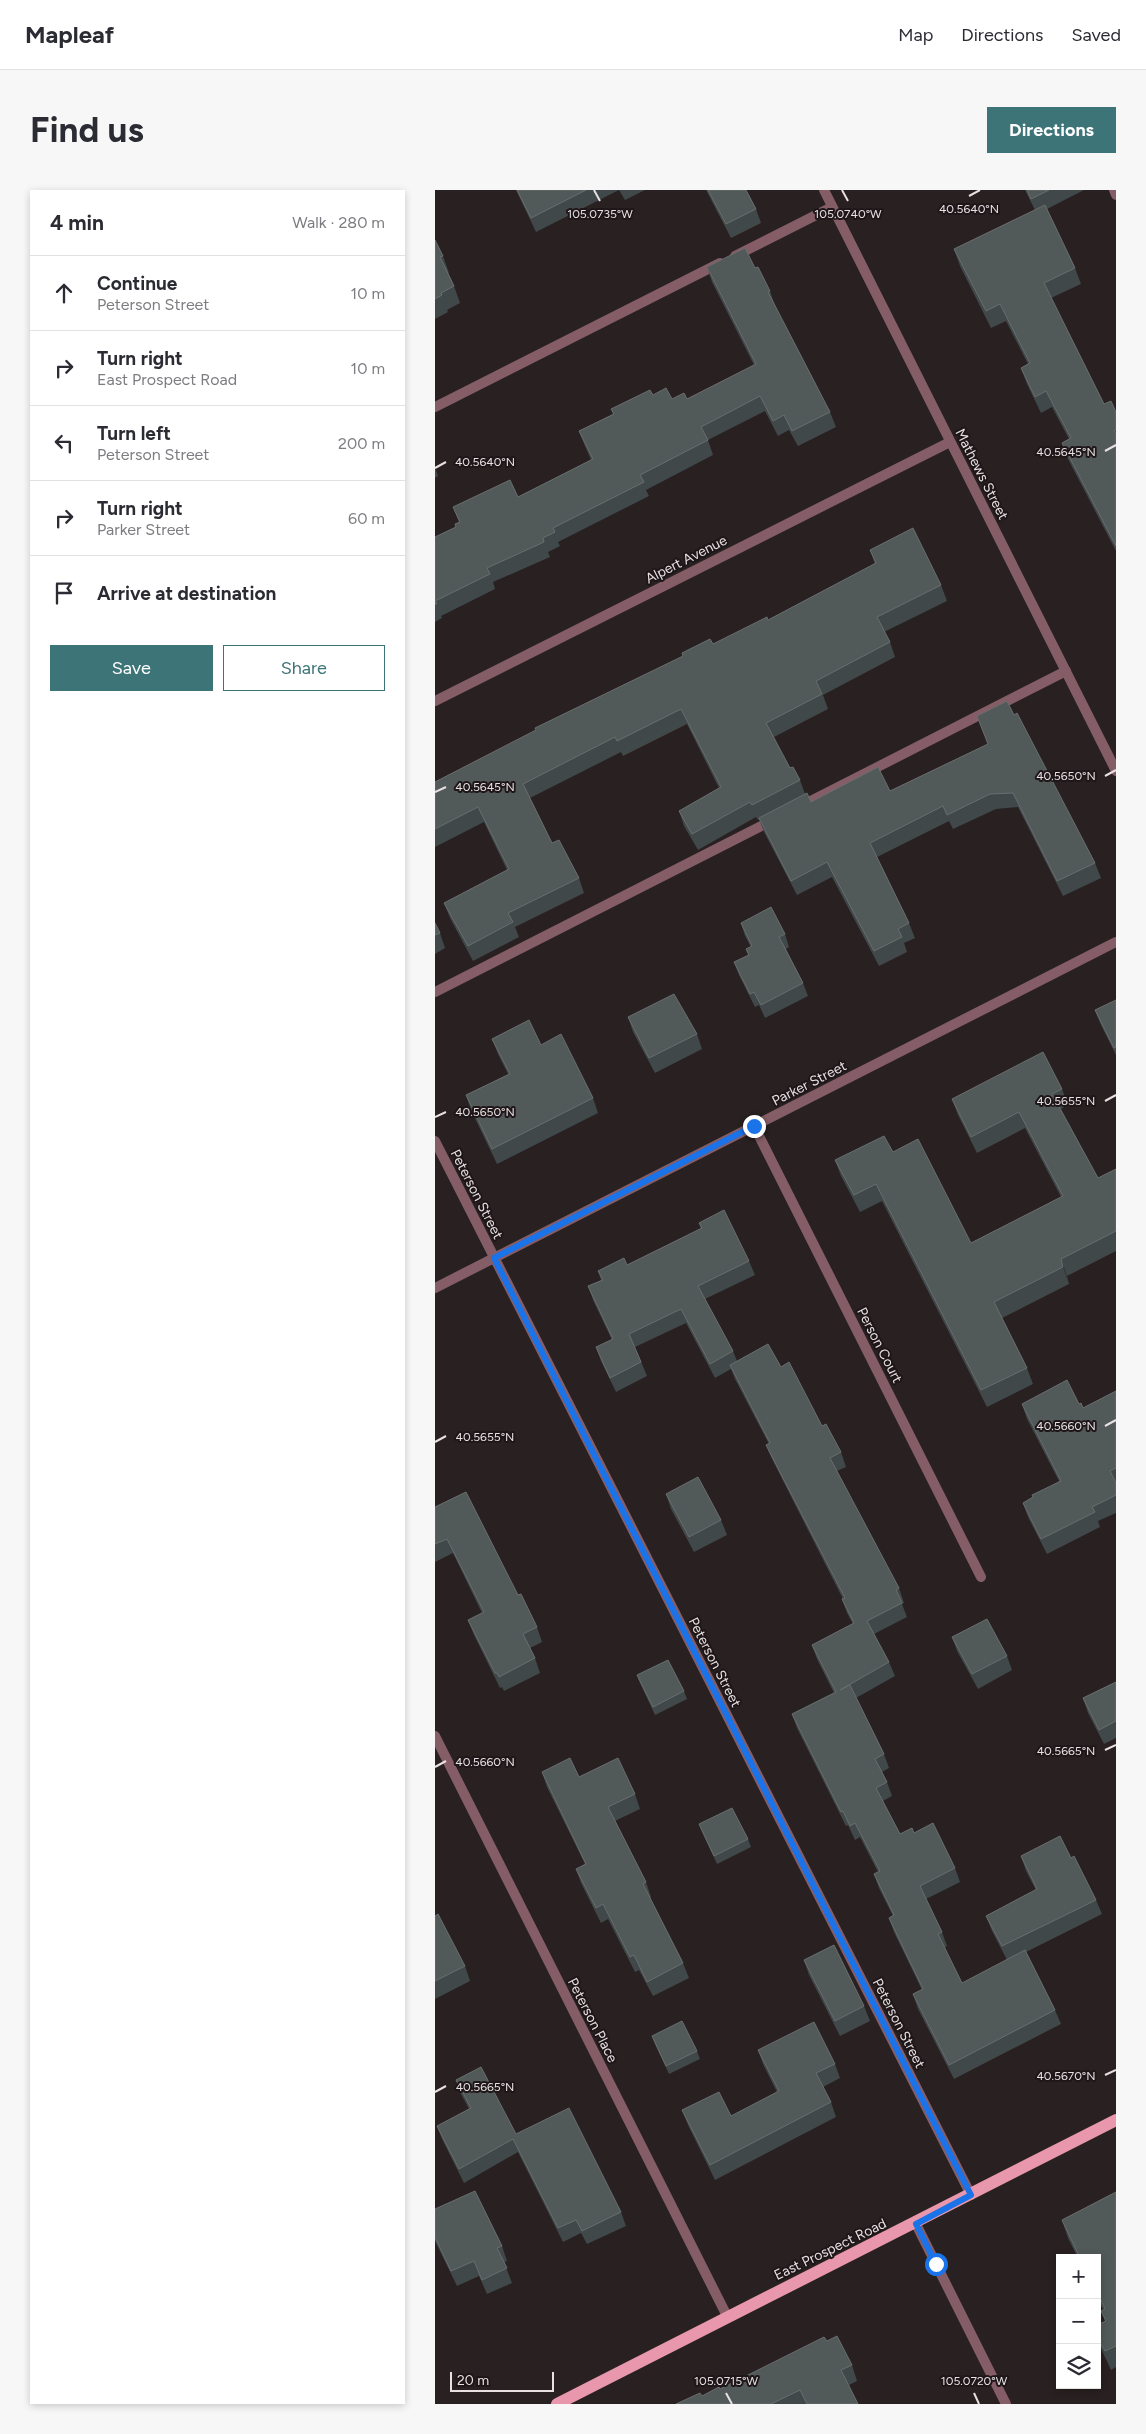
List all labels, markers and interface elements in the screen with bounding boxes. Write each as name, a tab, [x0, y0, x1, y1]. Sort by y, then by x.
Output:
text: Mapleaf	[25, 20, 114, 49]
text: Map	[898, 24, 933, 46]
text: Directions	[961, 24, 1043, 46]
text: Saved	[1071, 24, 1121, 46]
button: Directions	[987, 107, 1116, 153]
text: Find us	[30, 109, 144, 151]
text: 40.5640°N	[939, 202, 999, 216]
text: 105.0735°W	[567, 207, 633, 221]
text: 105.0740°W	[814, 207, 882, 221]
text: 4 min	[50, 210, 104, 235]
text: Walk · 280 m	[292, 213, 385, 232]
text: Continue	[97, 272, 177, 295]
icon: ahead	[50, 279, 78, 307]
text: 10 m	[351, 284, 385, 303]
text: Peterson Street	[97, 295, 209, 314]
text: Turn right	[97, 347, 183, 370]
icon: right	[50, 354, 78, 382]
text: 10 m	[351, 359, 385, 378]
text: East Prospect Road	[97, 370, 237, 389]
text: Turn left	[97, 422, 171, 445]
street label: Mathews Street	[951, 426, 1012, 523]
icon: left	[50, 429, 78, 457]
text: 200 m	[338, 434, 385, 453]
text: Peterson Street	[97, 445, 209, 464]
text: 40.5645°N	[1036, 445, 1096, 459]
text: 40.5640°N	[455, 455, 515, 469]
text: Turn right	[97, 497, 183, 520]
icon: right	[50, 504, 78, 532]
text: 60 m	[348, 509, 385, 528]
text: Parker Street	[97, 520, 190, 539]
street label: Alpert Avenue	[643, 531, 730, 587]
icon: arrive	[50, 579, 78, 607]
text: Arrive at destination	[97, 582, 276, 605]
button: Save	[50, 645, 213, 691]
button: Share	[223, 645, 385, 691]
text: 40.5650°N	[1036, 769, 1096, 783]
text: 40.5645°N	[455, 780, 515, 794]
street label: Parker Street	[769, 1057, 849, 1110]
text: 40.5655°N	[1037, 1094, 1095, 1108]
text: 40.5650°N	[455, 1105, 515, 1119]
route end	[743, 1115, 766, 1138]
street label: Peterson Street	[447, 1147, 506, 1242]
street label: Person Court	[853, 1305, 906, 1386]
text: 40.5660°N	[1036, 1419, 1096, 1433]
text: 40.5655°N	[456, 1430, 514, 1444]
street label: Peterson Street	[685, 1615, 744, 1710]
text: 40.5665°N	[1037, 1744, 1095, 1758]
text: 40.5660°N	[455, 1755, 515, 1769]
street label: Peterson Place	[564, 1975, 621, 2066]
street label: Peterson Street	[869, 1976, 928, 2071]
text: 40.5670°N	[1036, 2069, 1096, 2083]
text: 40.5665°N	[456, 2080, 514, 2094]
street label: East Prospect Road	[771, 2215, 889, 2284]
route start	[925, 2253, 948, 2276]
map controls	[1056, 2254, 1101, 2389]
button: +	[1056, 2254, 1101, 2299]
button: −	[1056, 2299, 1101, 2344]
button: layers	[1056, 2344, 1101, 2389]
scale bar	[450, 2369, 554, 2392]
text: 20 m	[457, 2372, 489, 2389]
text: 105.0715°W	[694, 2374, 758, 2388]
text: 105.0720°W	[941, 2374, 1008, 2388]

